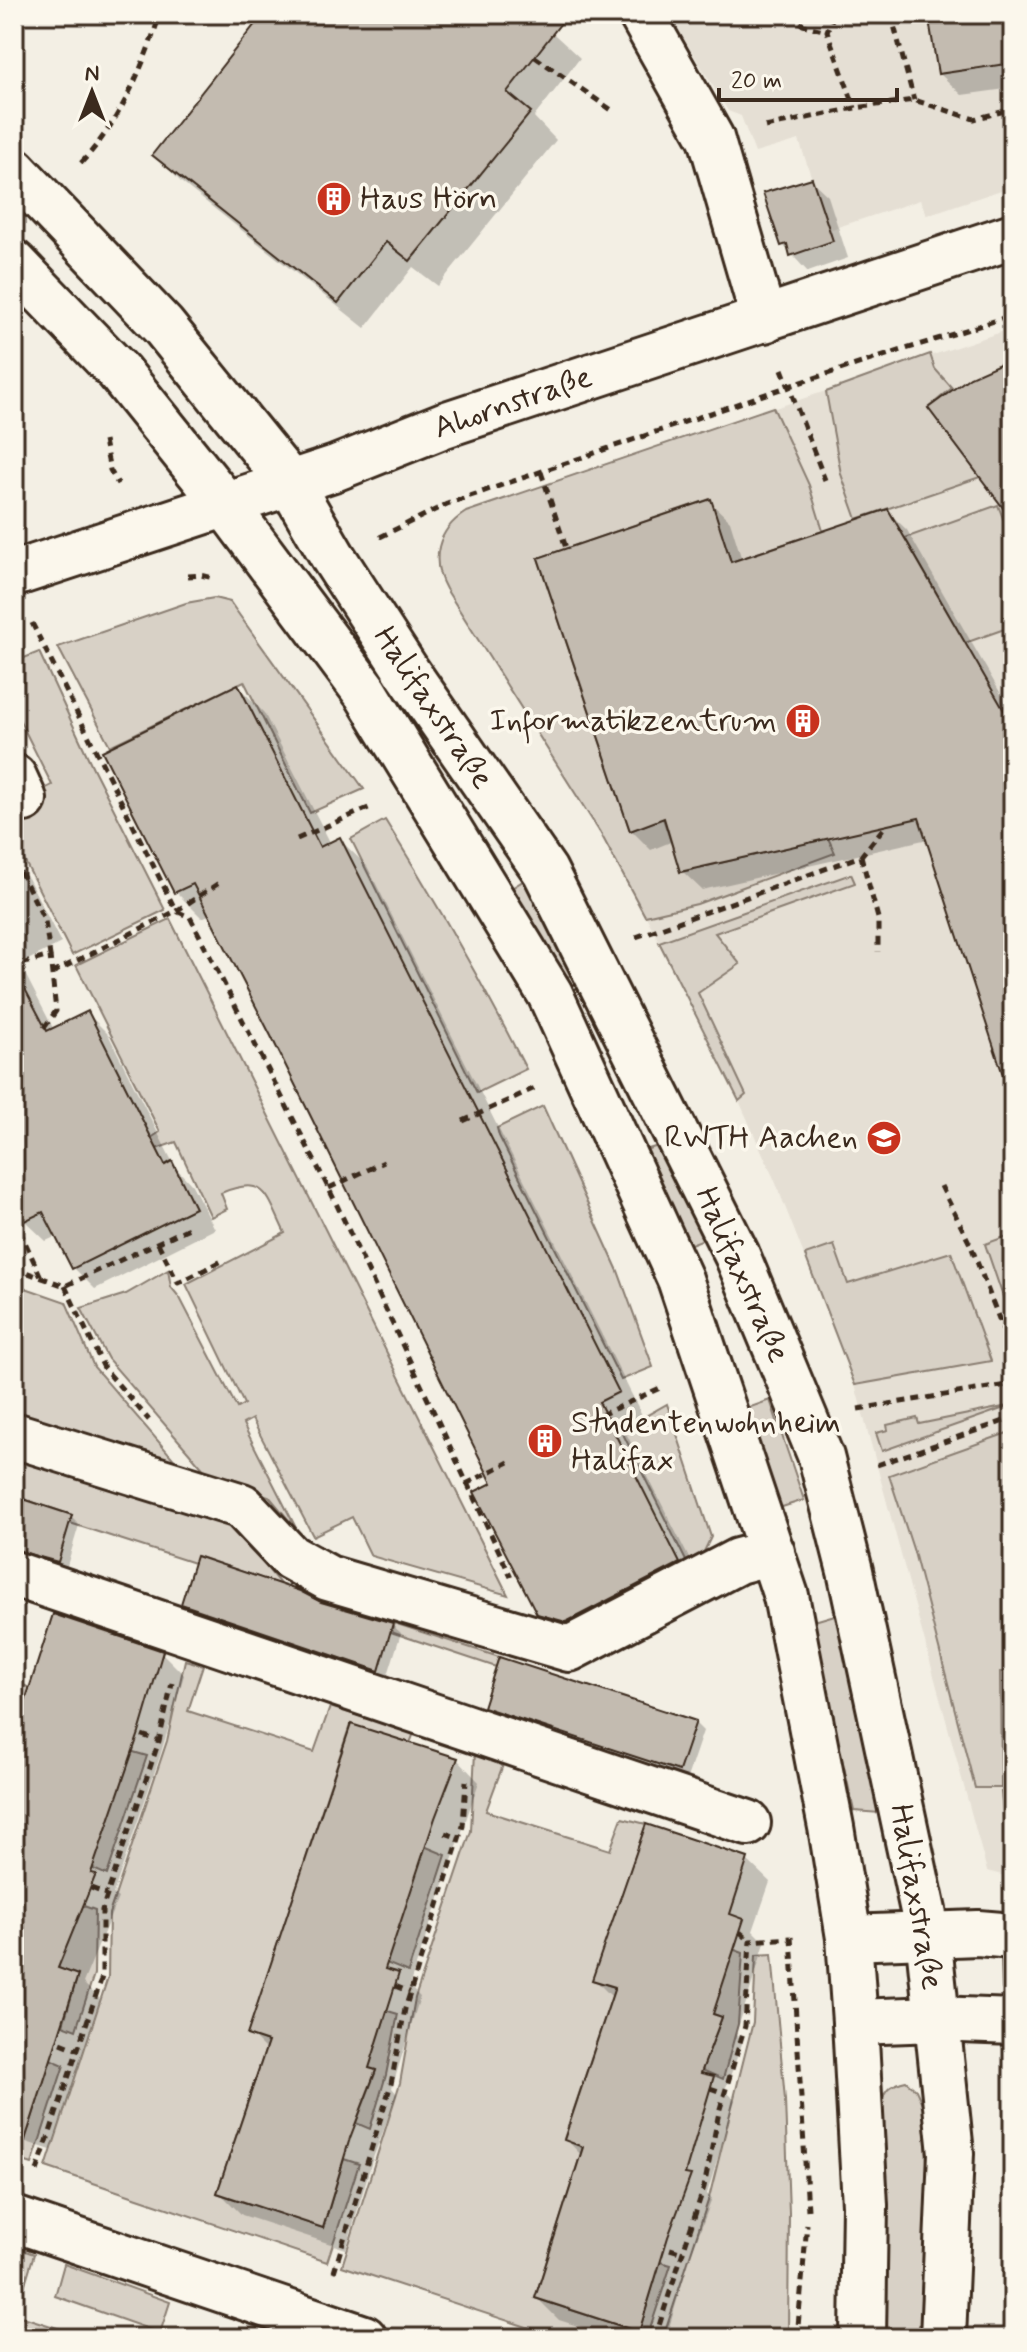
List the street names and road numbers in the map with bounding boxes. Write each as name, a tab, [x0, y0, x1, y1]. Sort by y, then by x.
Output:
street label: Ahornstraße	[428, 356, 598, 450]
street label: Halifaxstraße	[363, 618, 503, 798]
street label: Halifaxstraße	[685, 1181, 799, 1369]
street label: Halifaxstraße	[879, 1801, 953, 1993]

